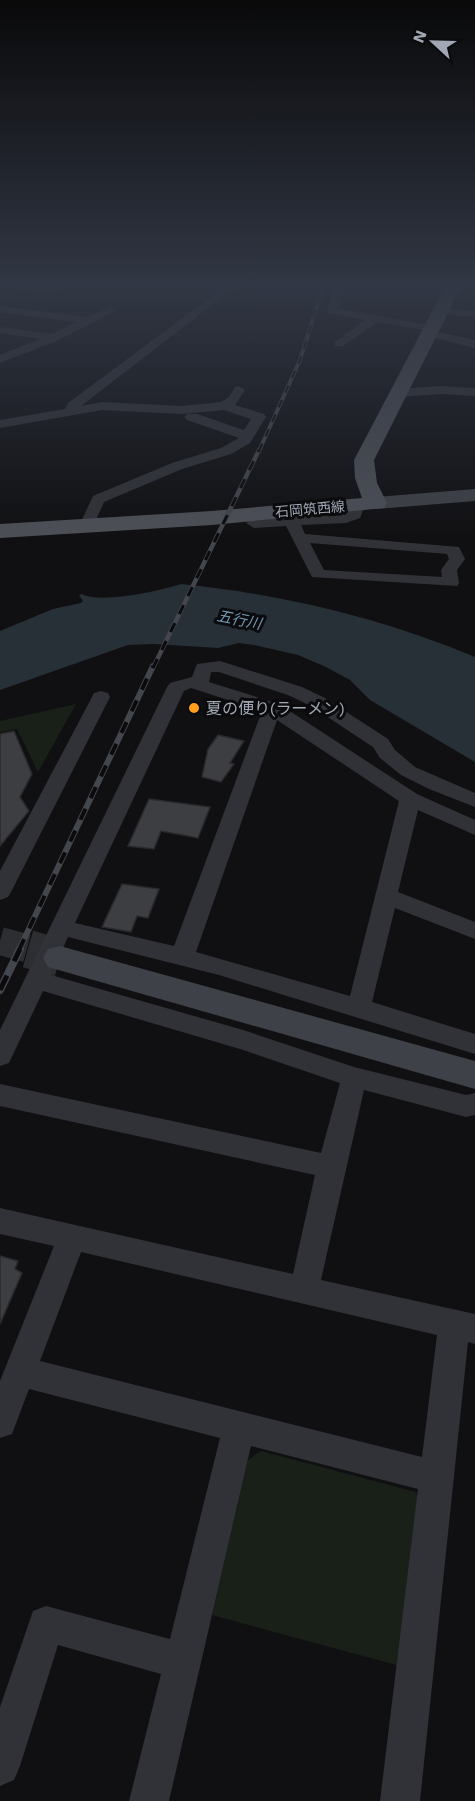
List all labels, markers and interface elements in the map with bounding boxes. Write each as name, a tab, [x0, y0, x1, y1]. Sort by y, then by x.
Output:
north arrow	[403, 12, 463, 72]
text: N	[409, 28, 431, 46]
street label: 石岡筑西線	[274, 498, 346, 520]
water label: 五行川	[215, 607, 265, 634]
place label: 夏の便り(ラーメン)	[206, 699, 345, 718]
marker: 夏の便り(ラーメン)	[187, 701, 201, 715]

